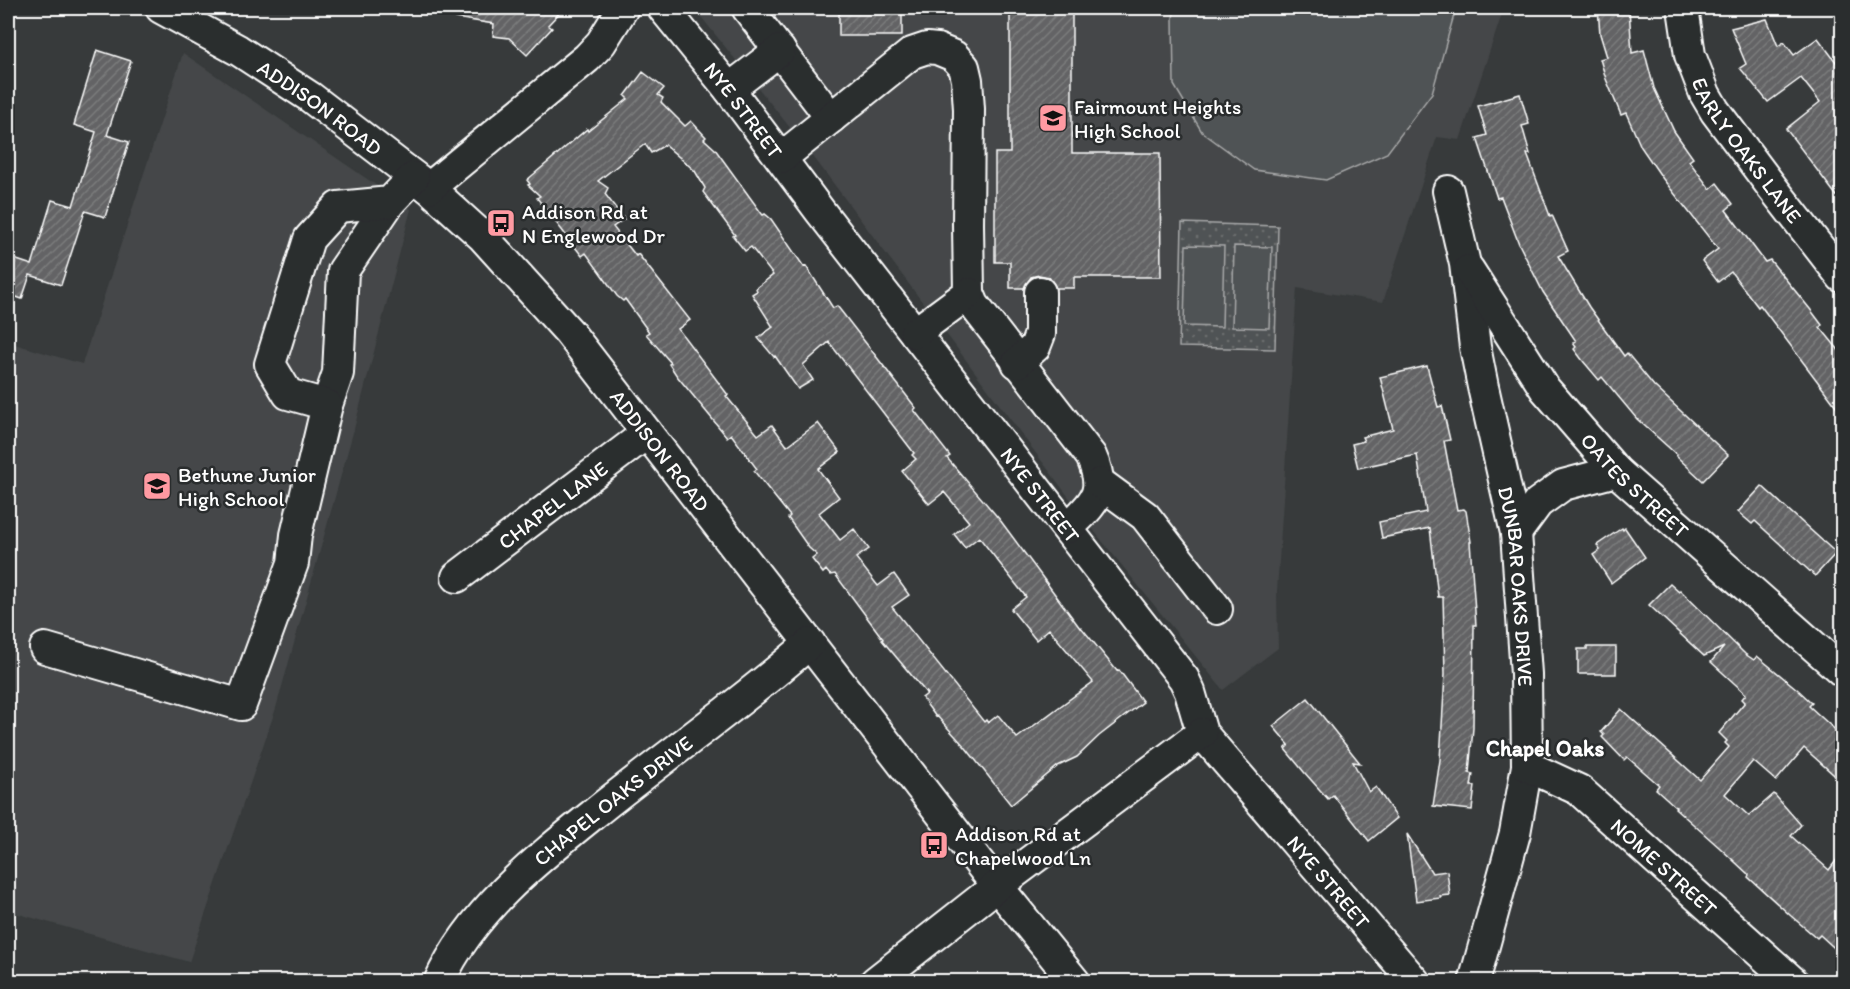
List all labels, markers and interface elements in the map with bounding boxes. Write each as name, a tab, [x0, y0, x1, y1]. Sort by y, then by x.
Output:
street label: ADDISON ROAD	[253, 54, 388, 161]
street label: NYE STREET	[699, 57, 789, 163]
street label: EARLY OAKS LANE	[1687, 74, 1807, 228]
place label: Fairmount Heights High School	[1074, 94, 1241, 143]
school or university icon: Fairmount Heights High School	[1037, 102, 1069, 134]
place label: Addison Rd at N Englewood Dr	[522, 199, 665, 248]
bus stop icon: Addison Rd at N Englewood Dr	[485, 207, 517, 239]
street label: ADDISON ROAD	[605, 384, 715, 516]
street label: OATES STREET	[1576, 427, 1695, 543]
street label: NYE STREET	[996, 442, 1086, 548]
street label: CHAPEL LANE	[493, 455, 612, 554]
place label: Bethune Junior High School	[178, 462, 316, 511]
school or university icon: Bethune Junior High School	[141, 470, 173, 502]
street label: DUNBAR OAKS DRIVE	[1493, 484, 1539, 686]
street label: CHAPEL OAKS DRIVE	[528, 730, 697, 871]
district label: Chapel Oaks	[1486, 735, 1604, 762]
street label: NOME STREET	[1606, 812, 1723, 921]
place label: Addison Rd at Chapelwood Ln	[955, 821, 1091, 870]
bus stop icon: Addison Rd at Chapelwood Ln	[918, 829, 950, 861]
street label: NYE STREET	[1282, 830, 1376, 933]

